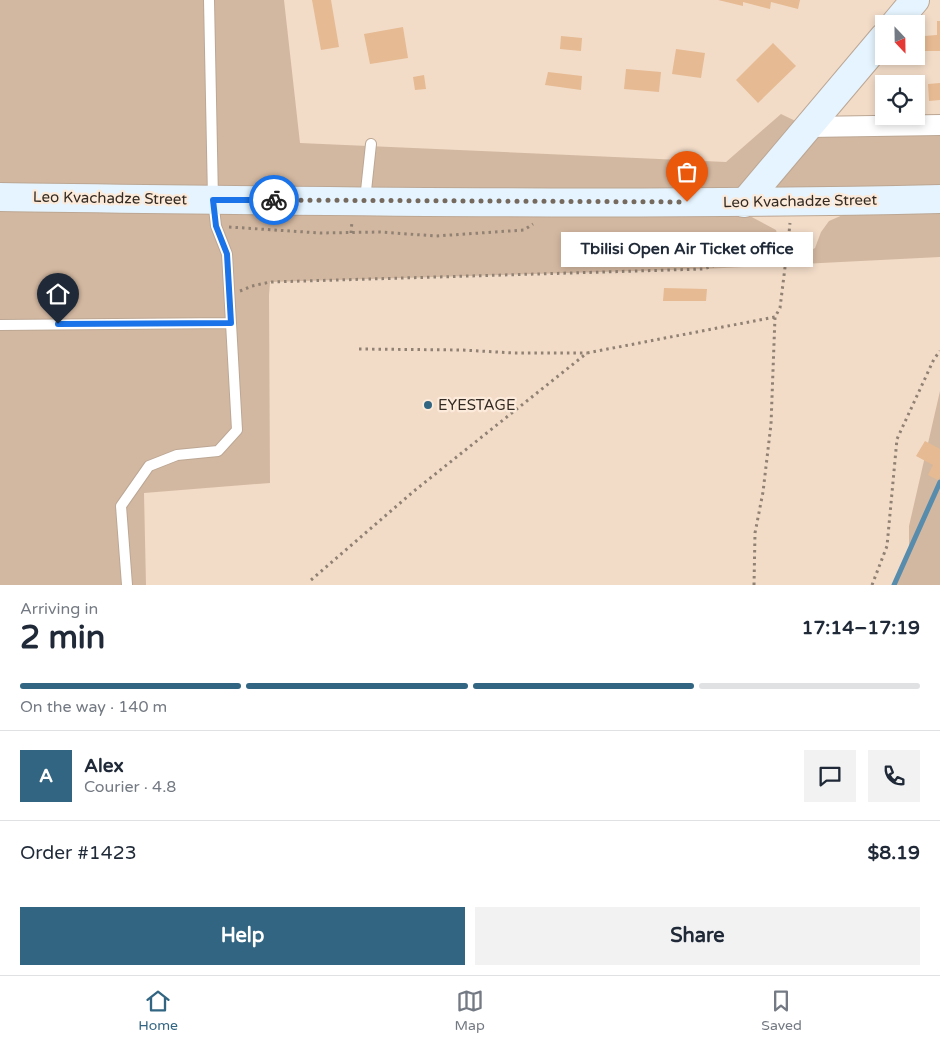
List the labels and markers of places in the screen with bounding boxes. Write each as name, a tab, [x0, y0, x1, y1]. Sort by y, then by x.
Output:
pin	[666, 151, 708, 202]
callout: Tbilisi Open Air Ticket office	[561, 232, 813, 267]
pin	[37, 273, 79, 324]
place label: EYESTAGE	[438, 396, 516, 414]
marker: EYESTAGE	[422, 399, 434, 411]

